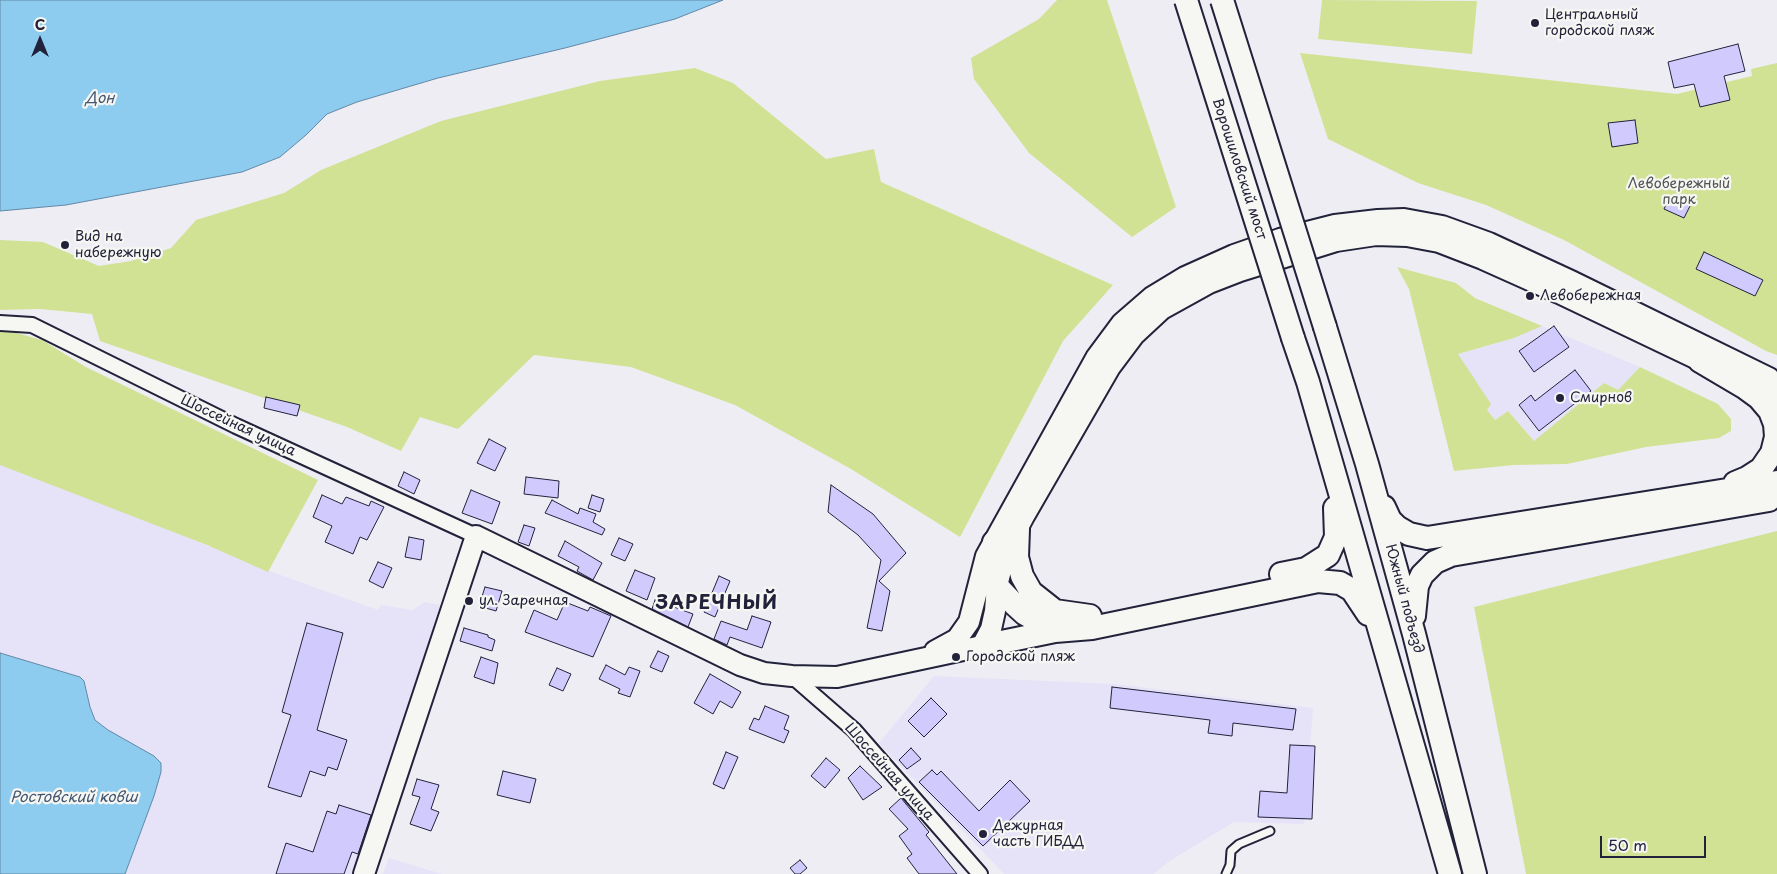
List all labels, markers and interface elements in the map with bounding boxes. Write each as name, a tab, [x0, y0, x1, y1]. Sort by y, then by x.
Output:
place label: Центральный городской пляж	[1545, 7, 1654, 40]
text: С	[35, 14, 45, 35]
north arrow	[15, 15, 65, 65]
marker: Центральный городской пляж	[1529, 17, 1541, 29]
water label: Дон	[86, 90, 114, 108]
street label: Ворошиловский мост	[1208, 96, 1270, 242]
park label: Левобережный парк	[1628, 176, 1730, 208]
place label: Вид на набережную	[75, 229, 162, 262]
marker: Вид на набережную	[59, 239, 71, 251]
place label: Левобережная	[1540, 288, 1641, 304]
marker: Левобережная	[1524, 290, 1536, 302]
place label: Смирнов	[1570, 390, 1632, 406]
street label: Шоссейная улица	[178, 392, 298, 460]
marker: Смирнов	[1554, 392, 1566, 404]
street label: Южный подъезд	[1381, 543, 1427, 655]
place label: ул. Заречная	[479, 593, 568, 609]
district label: ЗАРЕЧНЫЙ	[655, 593, 779, 615]
marker: ул. Заречная	[463, 595, 475, 607]
place label: Городской пляж	[966, 649, 1075, 665]
marker: Городской пляж	[950, 651, 962, 663]
street label: Шоссейная улица	[841, 720, 937, 824]
water label: Ростовский ковш	[10, 789, 138, 807]
place label: Дежурная часть ГИБДД	[993, 818, 1084, 850]
scale bar	[1602, 826, 1708, 858]
marker: Дежурная часть ГИБДД	[977, 828, 989, 840]
text: 50 m	[1608, 833, 1647, 856]

